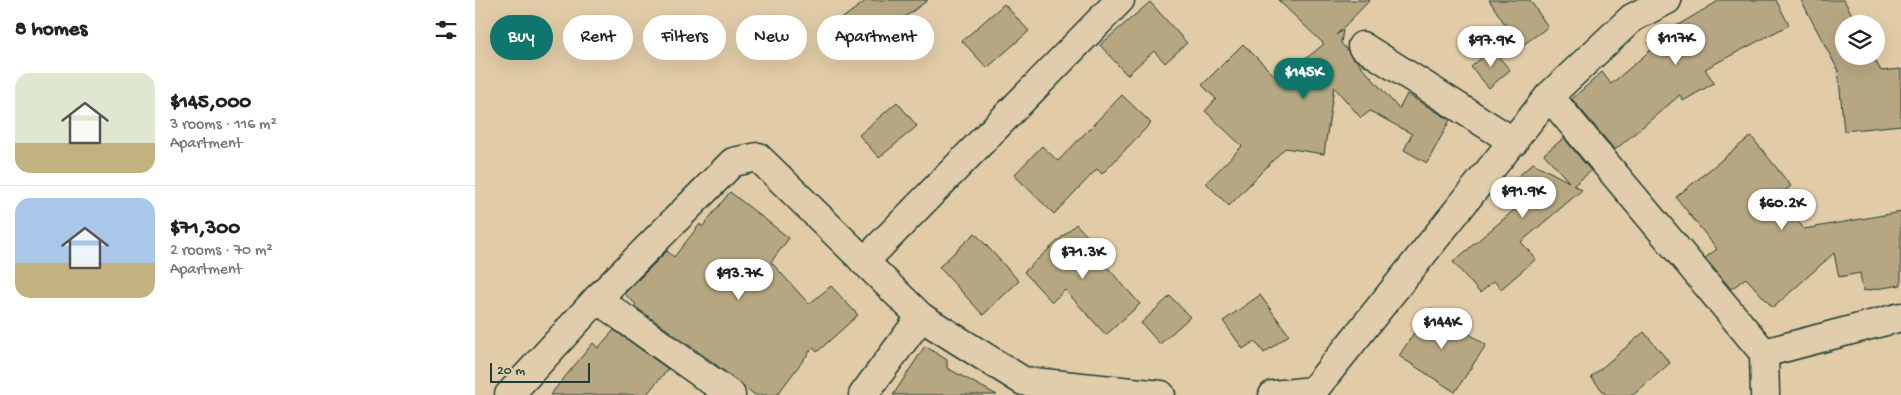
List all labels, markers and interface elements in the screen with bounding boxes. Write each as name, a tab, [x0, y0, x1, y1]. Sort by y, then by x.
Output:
chip: Buy	[490, 15, 553, 60]
chip: Rent	[563, 15, 633, 60]
chip: Filters	[643, 15, 726, 60]
chip: New	[736, 15, 807, 60]
chip: Apartment	[817, 15, 934, 60]
map controls	[1835, 15, 1885, 65]
button: layers	[1835, 15, 1885, 65]
icon: filters	[432, 16, 460, 44]
text: 8 homes	[15, 18, 87, 43]
pin: $117K	[1641, 23, 1711, 66]
pin: $97.9K	[1450, 26, 1532, 68]
text: $117K	[1657, 30, 1695, 49]
text: $97.9K	[1468, 32, 1514, 51]
pin: $145K	[1269, 58, 1339, 100]
text: $145K	[1285, 64, 1323, 83]
text: $145,000	[170, 91, 251, 116]
icon: home	[55, 93, 115, 153]
text: 3 rooms · 116 m²	[170, 116, 277, 135]
text: Apartment	[170, 135, 242, 154]
pin: $91.9K	[1482, 176, 1564, 219]
text: $91.9K	[1501, 183, 1545, 202]
pin: $60.2K	[1741, 188, 1823, 231]
text: $60.2K	[1759, 195, 1805, 214]
text: $71,300	[170, 217, 240, 242]
icon: home	[55, 218, 115, 278]
pin: $71.3K	[1042, 238, 1124, 280]
text: 2 rooms · 70 m²	[170, 242, 273, 261]
text: $71.3K	[1061, 244, 1105, 263]
pin: $93.7K	[698, 258, 780, 301]
text: Apartment	[170, 261, 242, 280]
text: $93.7K	[716, 265, 762, 284]
pin: $144K	[1407, 308, 1477, 350]
text: $144K	[1423, 314, 1461, 333]
scale bar	[490, 360, 590, 383]
text: 20 m	[497, 363, 525, 380]

